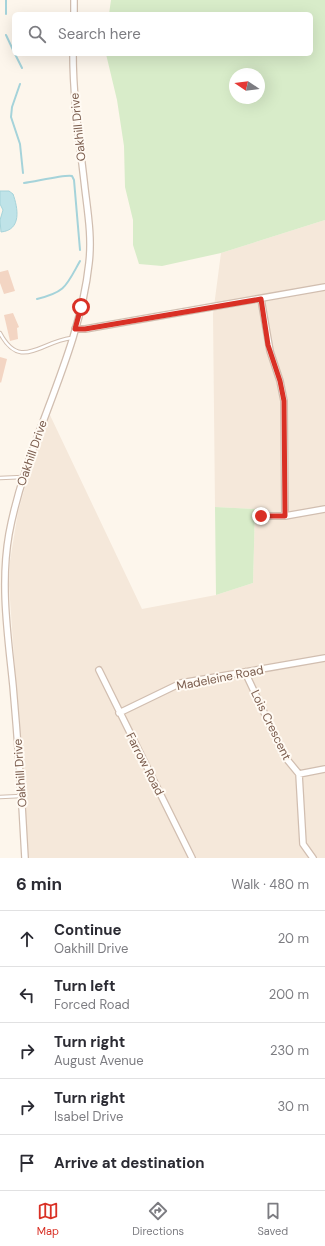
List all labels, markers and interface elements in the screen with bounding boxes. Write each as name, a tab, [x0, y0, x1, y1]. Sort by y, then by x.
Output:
search box	[12, 12, 313, 56]
icon: search	[26, 23, 48, 45]
text: Search here	[58, 24, 141, 44]
north arrow	[229, 68, 265, 104]
street label: Oakhill Drive	[66, 92, 90, 162]
route start	[72, 298, 90, 316]
street label: Oakhill Drive	[13, 418, 51, 488]
route end	[252, 507, 270, 525]
street label: Madeleine Road	[175, 662, 265, 694]
street label: Lois Crescent	[247, 687, 295, 763]
street label: Farrow Road	[122, 730, 168, 798]
street label: Oakhill Drive	[10, 738, 30, 808]
text: 6 min	[16, 873, 62, 895]
text: Walk · 480 m	[231, 876, 309, 893]
text: Continue	[54, 920, 122, 940]
icon: ahead	[16, 928, 38, 950]
text: 20 m	[278, 930, 309, 947]
text: Oakhill Drive	[54, 940, 128, 957]
text: Turn left	[54, 976, 115, 996]
icon: left	[16, 984, 38, 1006]
text: 200 m	[269, 986, 309, 1003]
text: Forced Road	[54, 996, 130, 1013]
text: Turn right	[54, 1032, 125, 1052]
icon: right	[16, 1040, 38, 1062]
text: 230 m	[270, 1042, 309, 1059]
text: August Avenue	[54, 1052, 144, 1069]
text: Turn right	[54, 1088, 125, 1108]
icon: right	[16, 1096, 38, 1118]
text: 30 m	[277, 1098, 309, 1115]
text: Isabel Drive	[54, 1108, 123, 1125]
icon: arrive	[16, 1152, 38, 1174]
text: Arrive at destination	[54, 1153, 205, 1173]
tab: Map	[37, 1200, 59, 1238]
tab: Directions	[132, 1200, 184, 1238]
tab: Saved	[257, 1200, 288, 1238]

